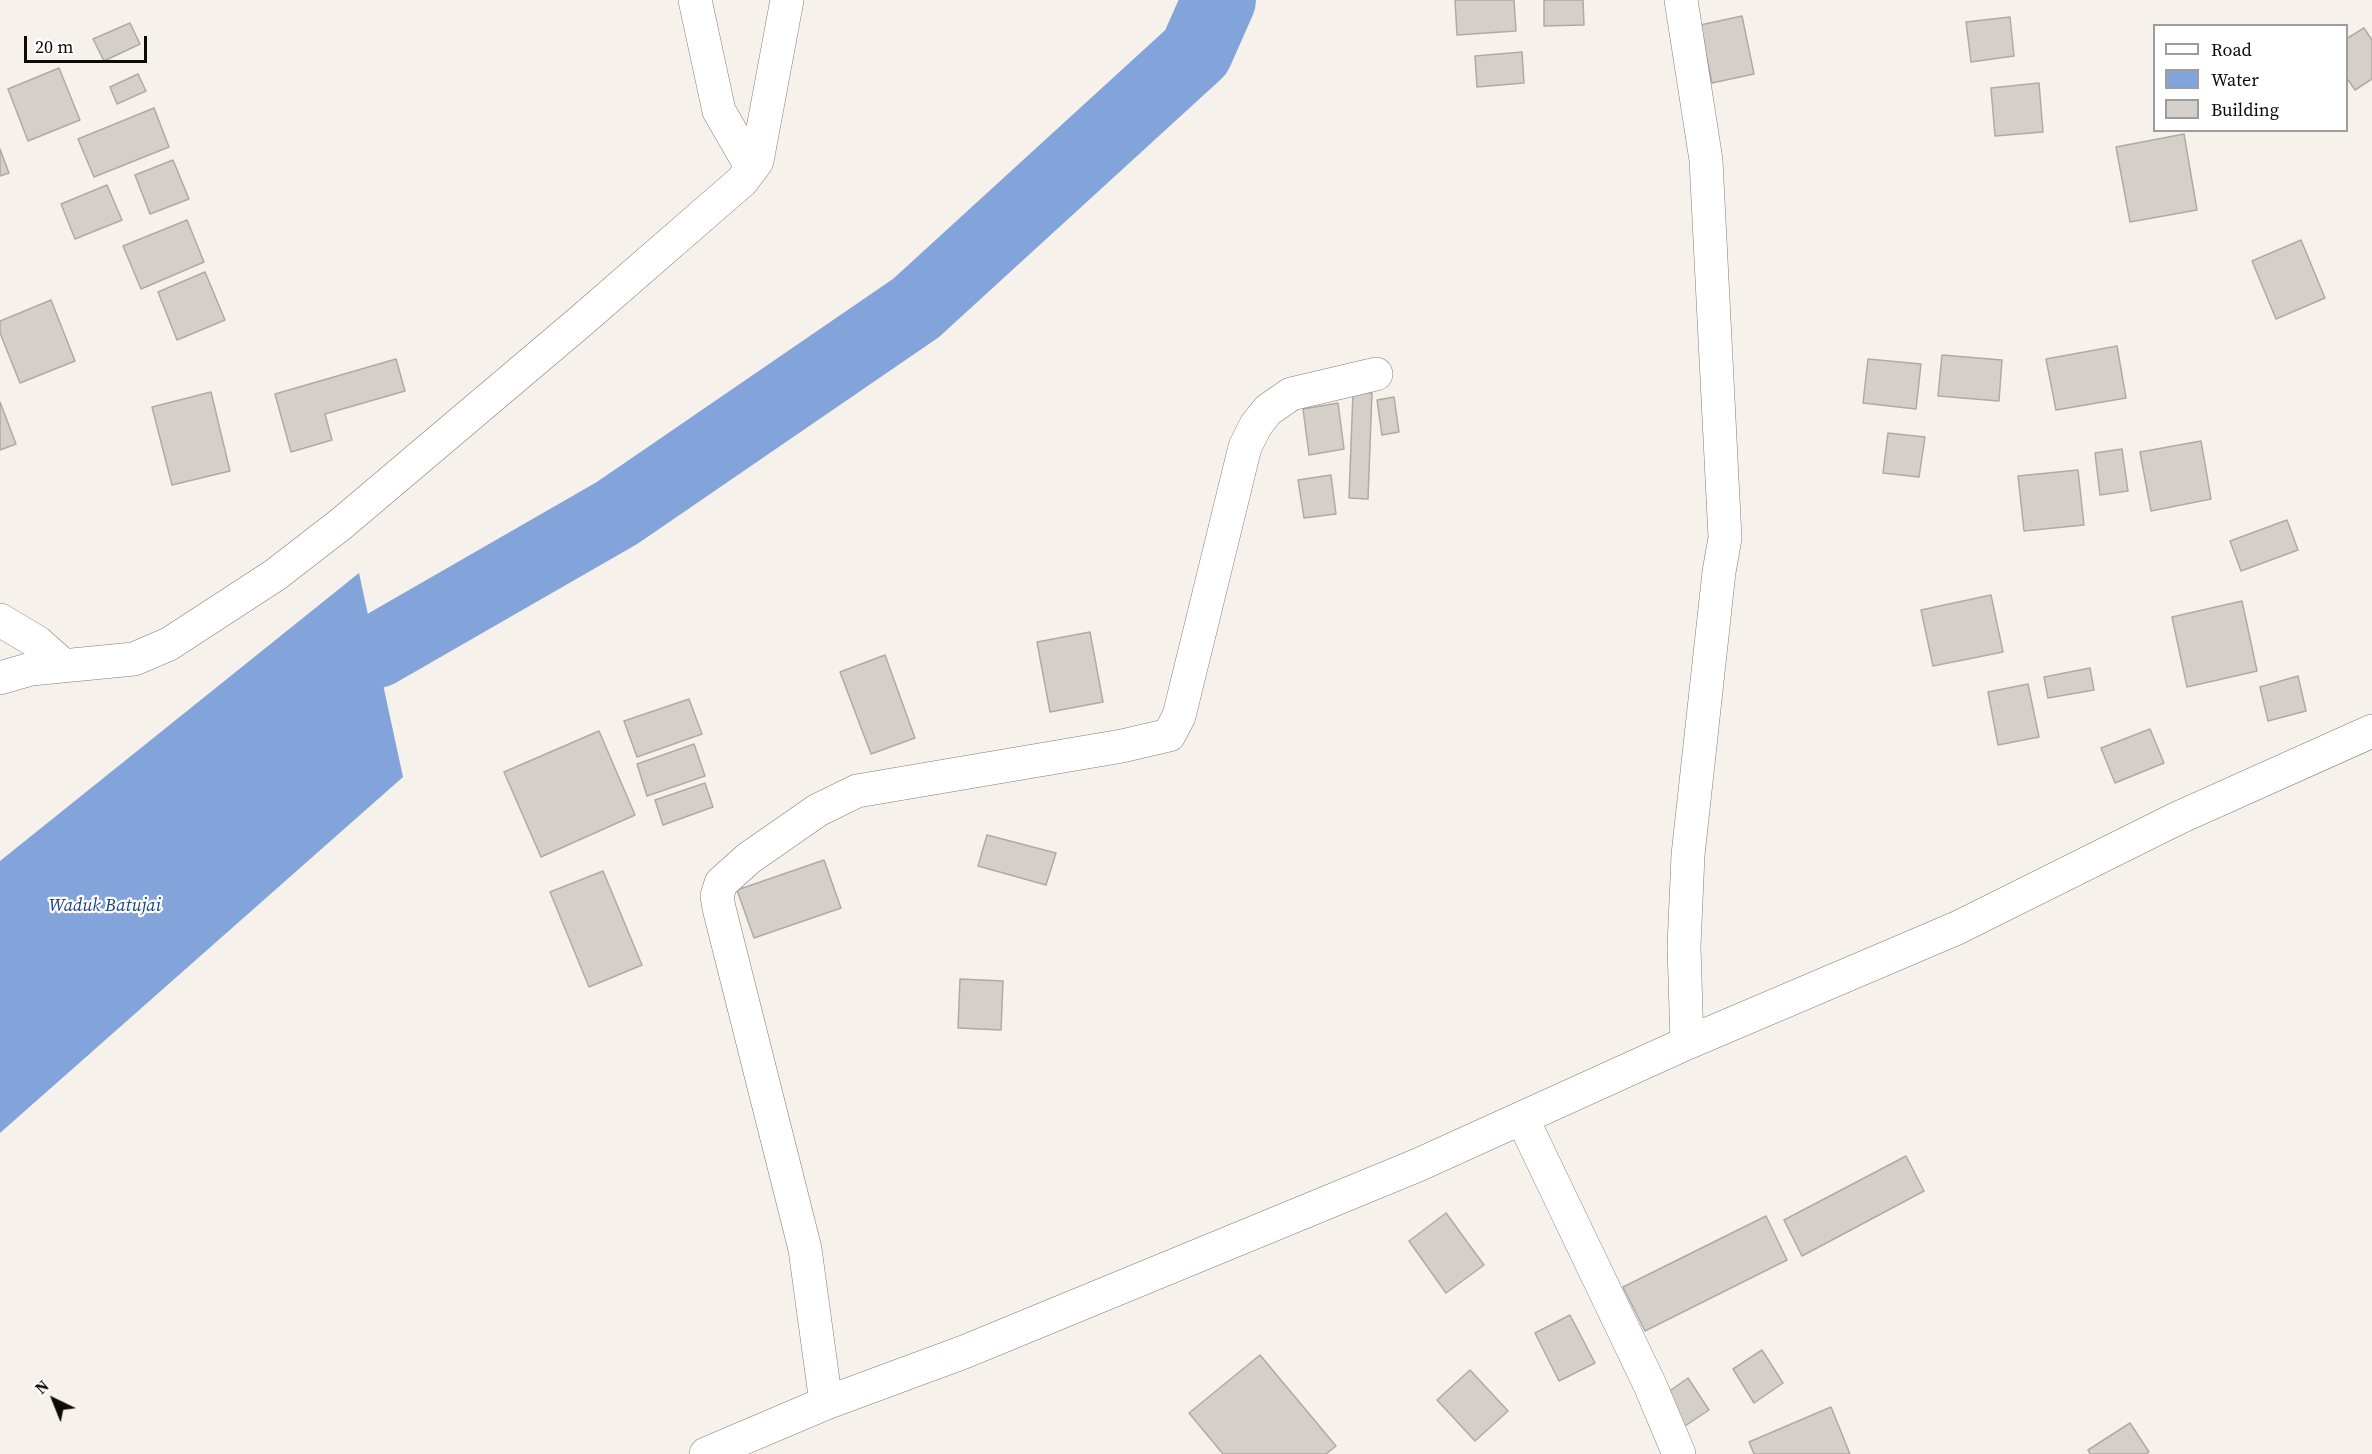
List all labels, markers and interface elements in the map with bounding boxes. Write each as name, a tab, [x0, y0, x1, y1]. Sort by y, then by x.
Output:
scale bar	[27, 24, 150, 62]
legend	[2153, 24, 2348, 132]
text: 20 m	[35, 34, 73, 59]
text: Road	[2211, 37, 2252, 62]
text: Water	[2211, 67, 2259, 92]
text: Building	[2211, 97, 2279, 122]
water label: Waduk Batujai	[49, 895, 161, 917]
north arrow	[24, 1370, 84, 1430]
text: N	[30, 1375, 53, 1399]

